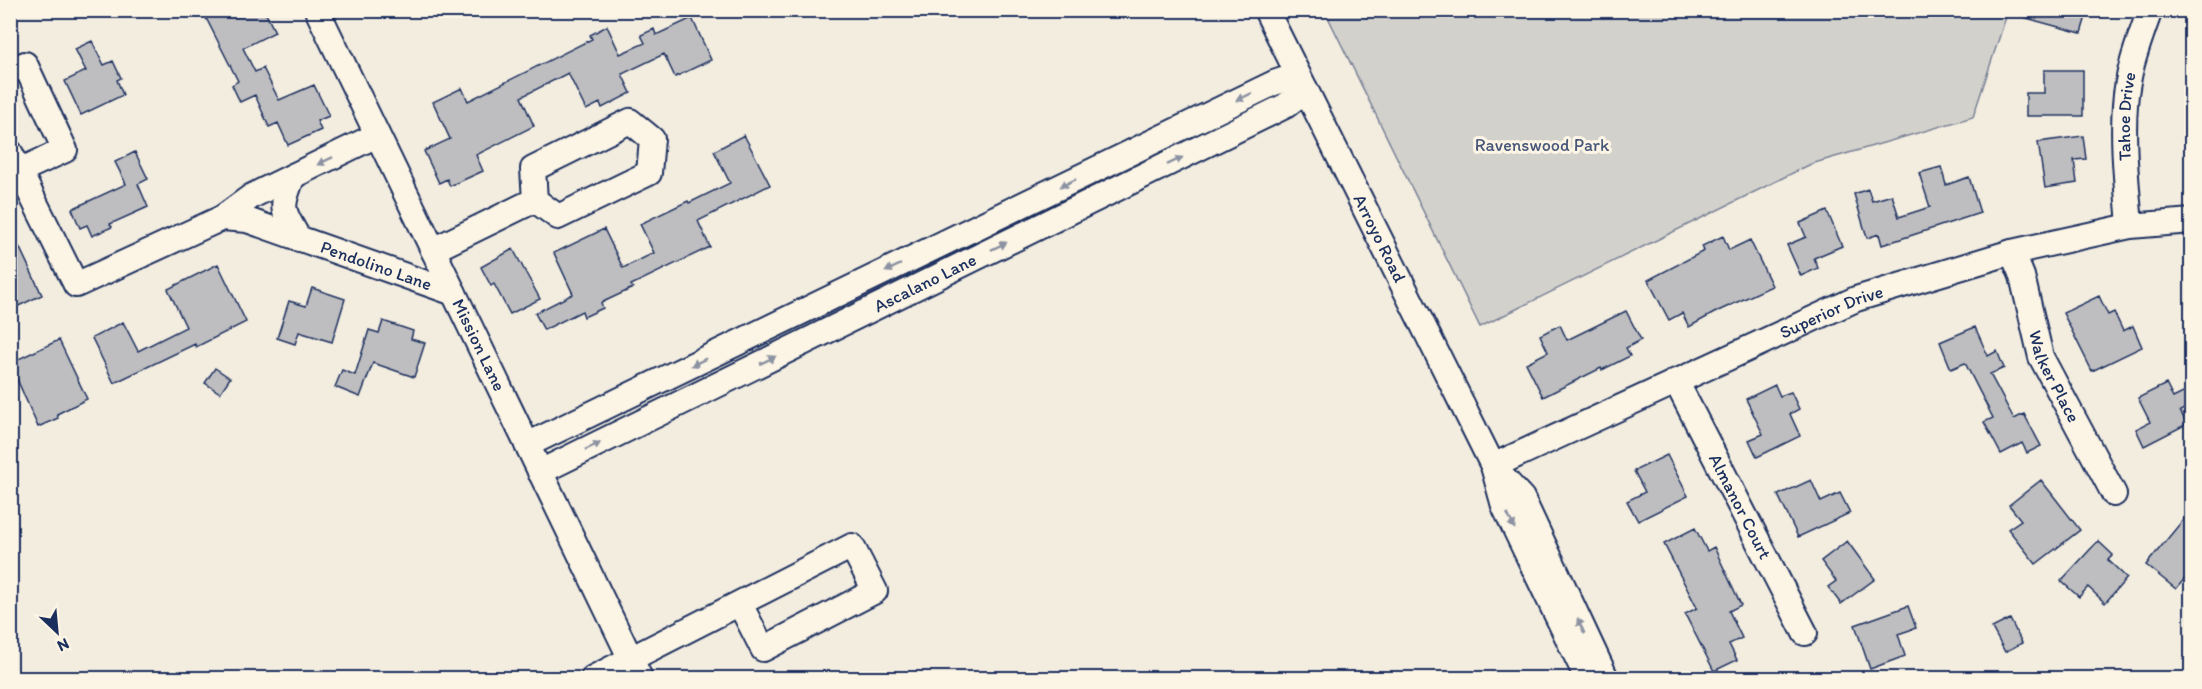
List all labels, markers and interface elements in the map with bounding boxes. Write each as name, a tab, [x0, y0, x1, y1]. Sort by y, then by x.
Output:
street label: Tahoe Drive	[2113, 70, 2141, 161]
one-way arrow	[1235, 93, 1252, 102]
park label: Ravenswood Park	[1475, 134, 1610, 156]
one-way arrow	[316, 156, 333, 165]
one-way arrow	[1166, 156, 1183, 165]
one-way arrow	[1060, 178, 1077, 187]
street label: Arroyo Road	[1348, 190, 1411, 286]
street label: Pendolino Lane	[317, 236, 435, 295]
one-way arrow	[991, 242, 1008, 251]
street label: Ascalano Lane	[870, 248, 980, 317]
one-way arrow	[884, 263, 901, 272]
street label: Superior Drive	[1776, 280, 1886, 344]
street label: Mission Lane	[447, 295, 511, 395]
street label: Walker Place	[2024, 328, 2085, 426]
one-way arrow	[759, 355, 776, 365]
one-way arrow	[690, 357, 707, 367]
one-way arrow	[584, 441, 601, 450]
street label: Almanor Court	[1704, 450, 1776, 563]
one-way arrow	[1507, 512, 1516, 529]
north arrow	[27, 602, 87, 662]
one-way arrow	[1577, 617, 1586, 634]
text: N	[54, 634, 72, 656]

